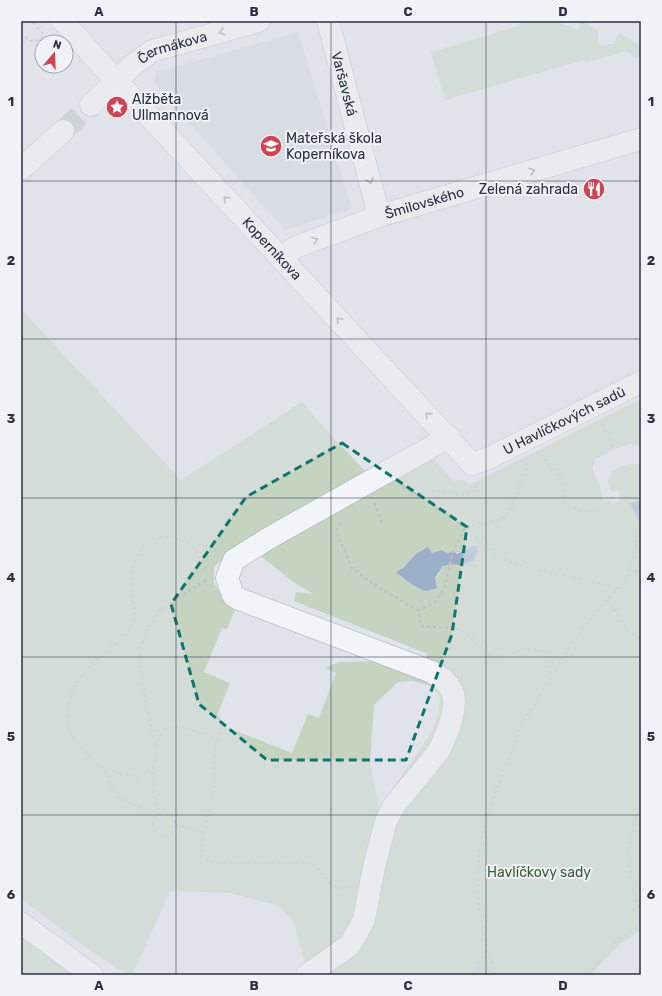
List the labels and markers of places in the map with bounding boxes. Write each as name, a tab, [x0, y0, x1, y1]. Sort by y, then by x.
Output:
place label: Alžběta Ullmannová	[132, 91, 209, 124]
place icon: Alžběta Ullmannová	[104, 94, 130, 120]
place label: Mateřská škola Koperníkova	[286, 130, 382, 163]
school or university icon: Mateřská škola Koperníkova	[258, 133, 284, 159]
restaurant icon: Zelená zahrada	[581, 176, 607, 202]
place label: Zelená zahrada	[479, 181, 578, 198]

